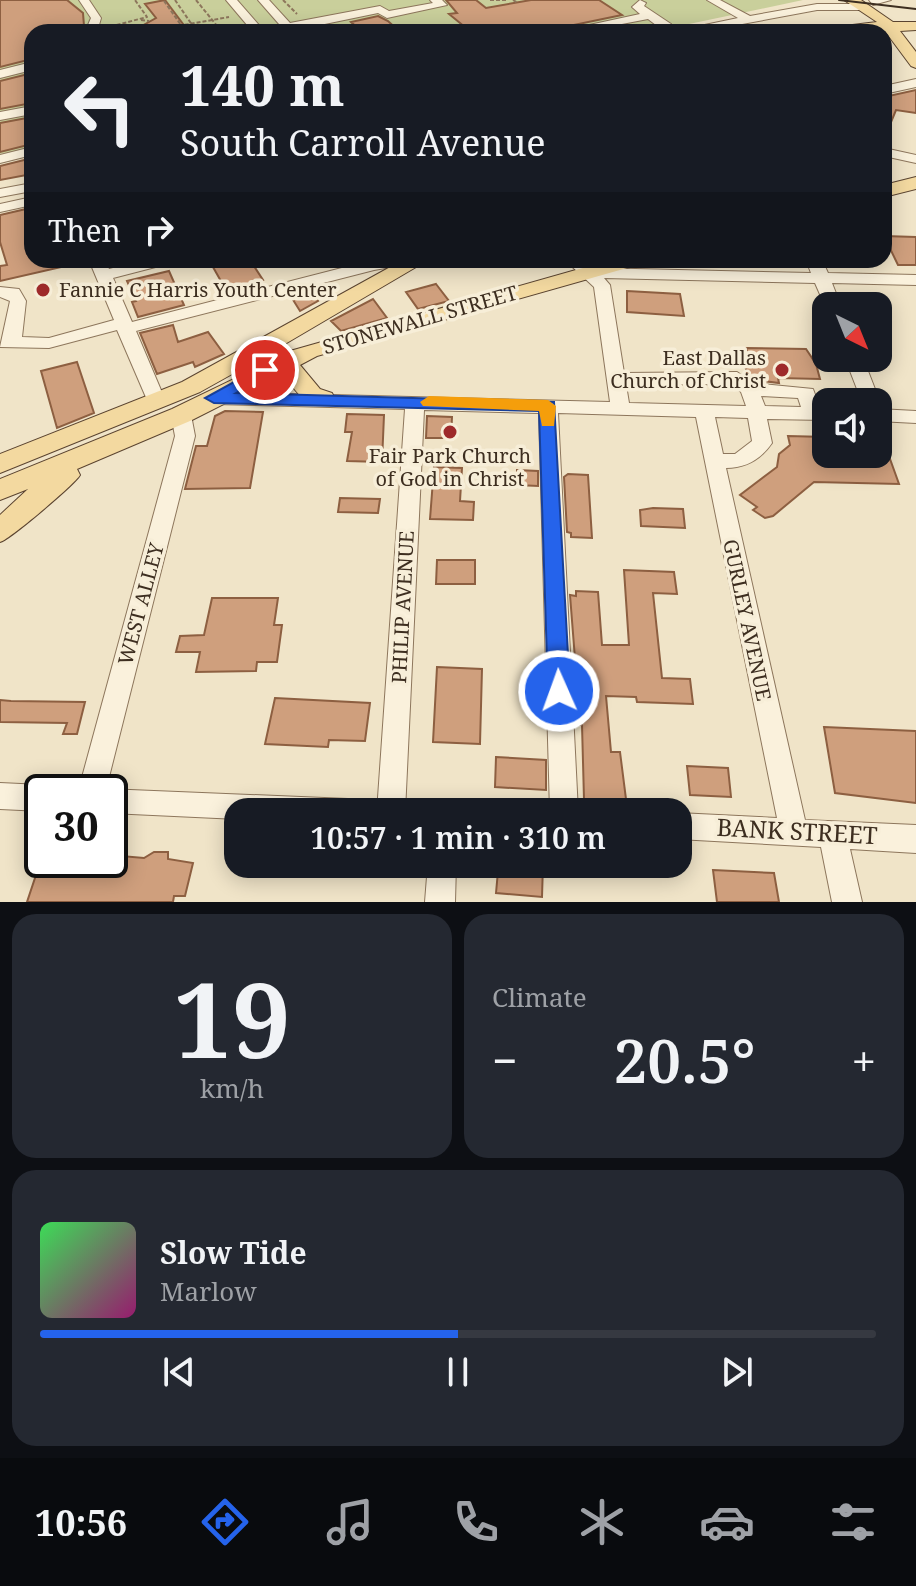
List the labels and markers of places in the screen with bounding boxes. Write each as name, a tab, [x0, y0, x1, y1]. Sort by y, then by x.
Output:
place label: Fannie C Harris Youth Center	[59, 276, 337, 303]
marker: Fannie C Harris Youth Center	[34, 281, 52, 299]
pin	[231, 336, 299, 404]
place label: East Dallas Church of Christ	[610, 344, 766, 394]
marker: East Dallas Church of Christ	[773, 361, 791, 379]
marker: Fair Park Church of God in Christ	[441, 423, 459, 441]
place label: Fair Park Church of God in Christ	[369, 442, 532, 492]

